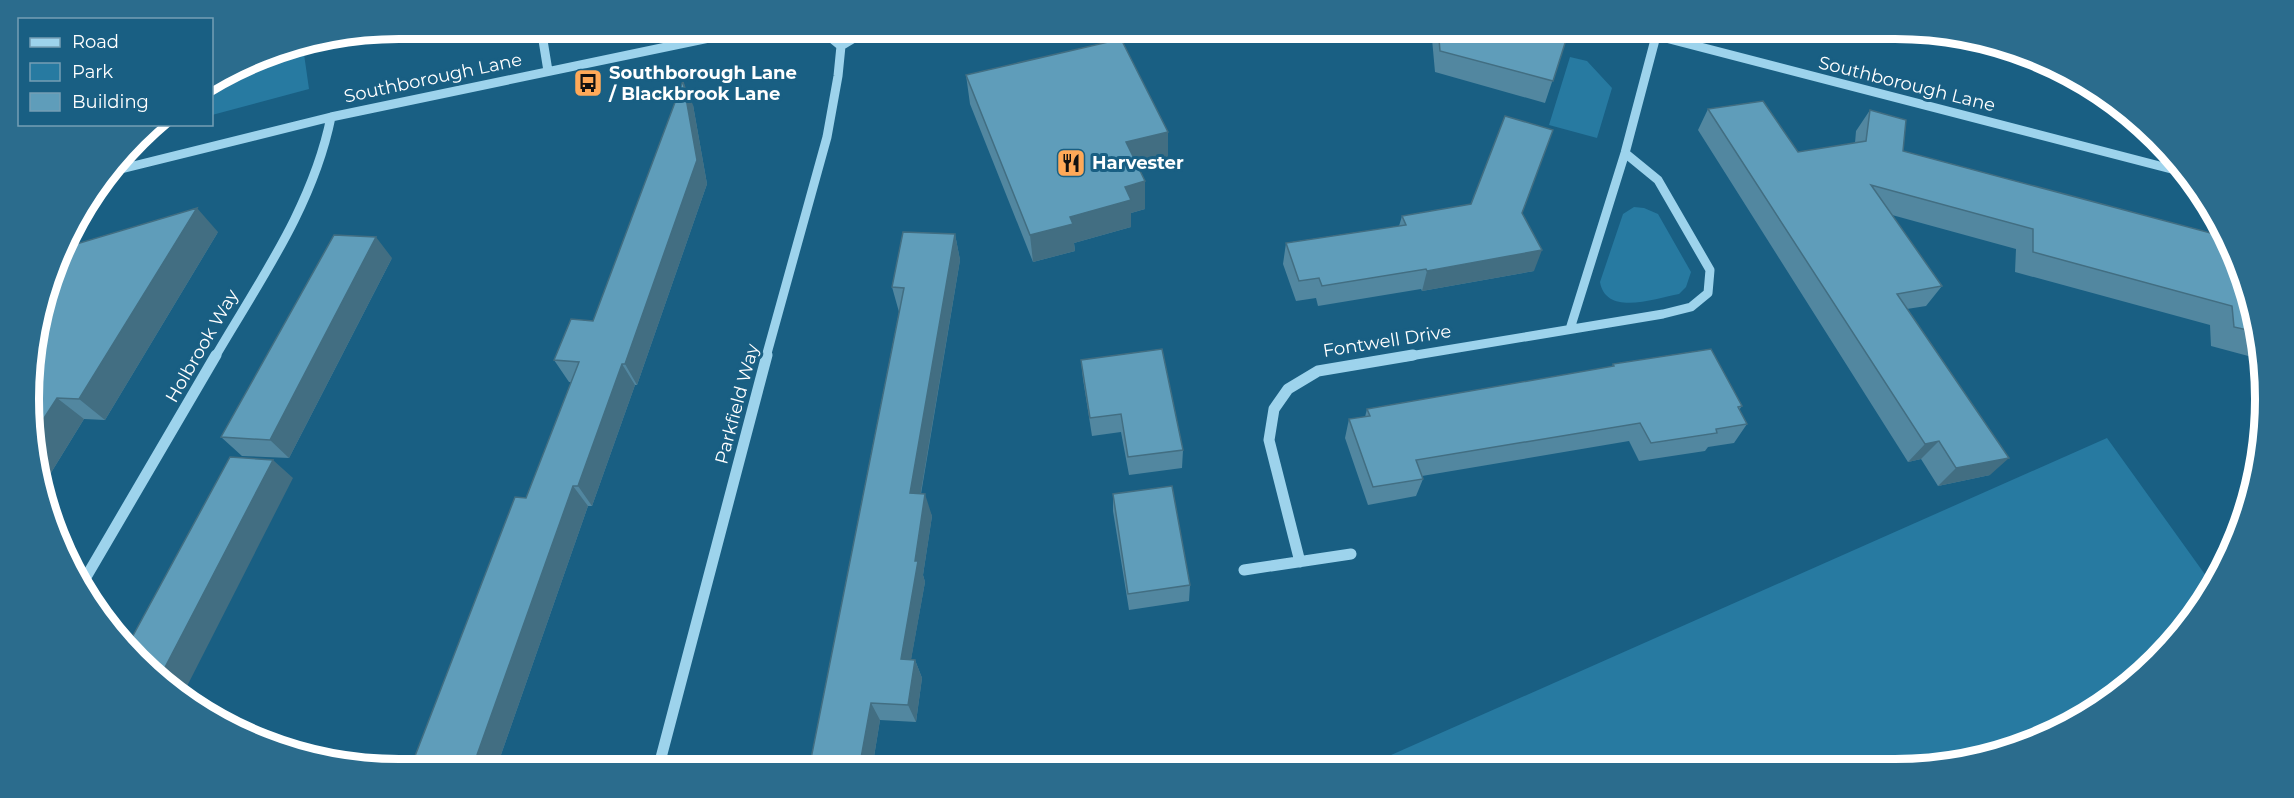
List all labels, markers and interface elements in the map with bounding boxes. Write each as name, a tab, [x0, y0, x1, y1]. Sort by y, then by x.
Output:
legend	[18, 18, 213, 126]
text: Road	[72, 31, 119, 53]
street label: Southborough Lane	[342, 48, 524, 108]
street label: Southborough Lane	[1816, 51, 1998, 117]
text: Park	[72, 61, 113, 83]
place label: Southborough Lane / Blackbrook Lane	[608, 62, 797, 105]
bus stop icon: Southborough Lane / Blackbrook Lane	[572, 67, 604, 99]
text: Building	[72, 91, 149, 113]
restaurant icon: Harvester	[1055, 147, 1087, 179]
place label: Harvester	[1092, 152, 1184, 174]
street label: Holbrook Way	[161, 285, 243, 407]
street label: Fontwell Drive	[1321, 320, 1453, 362]
street label: Parkfield Way	[710, 341, 764, 467]

